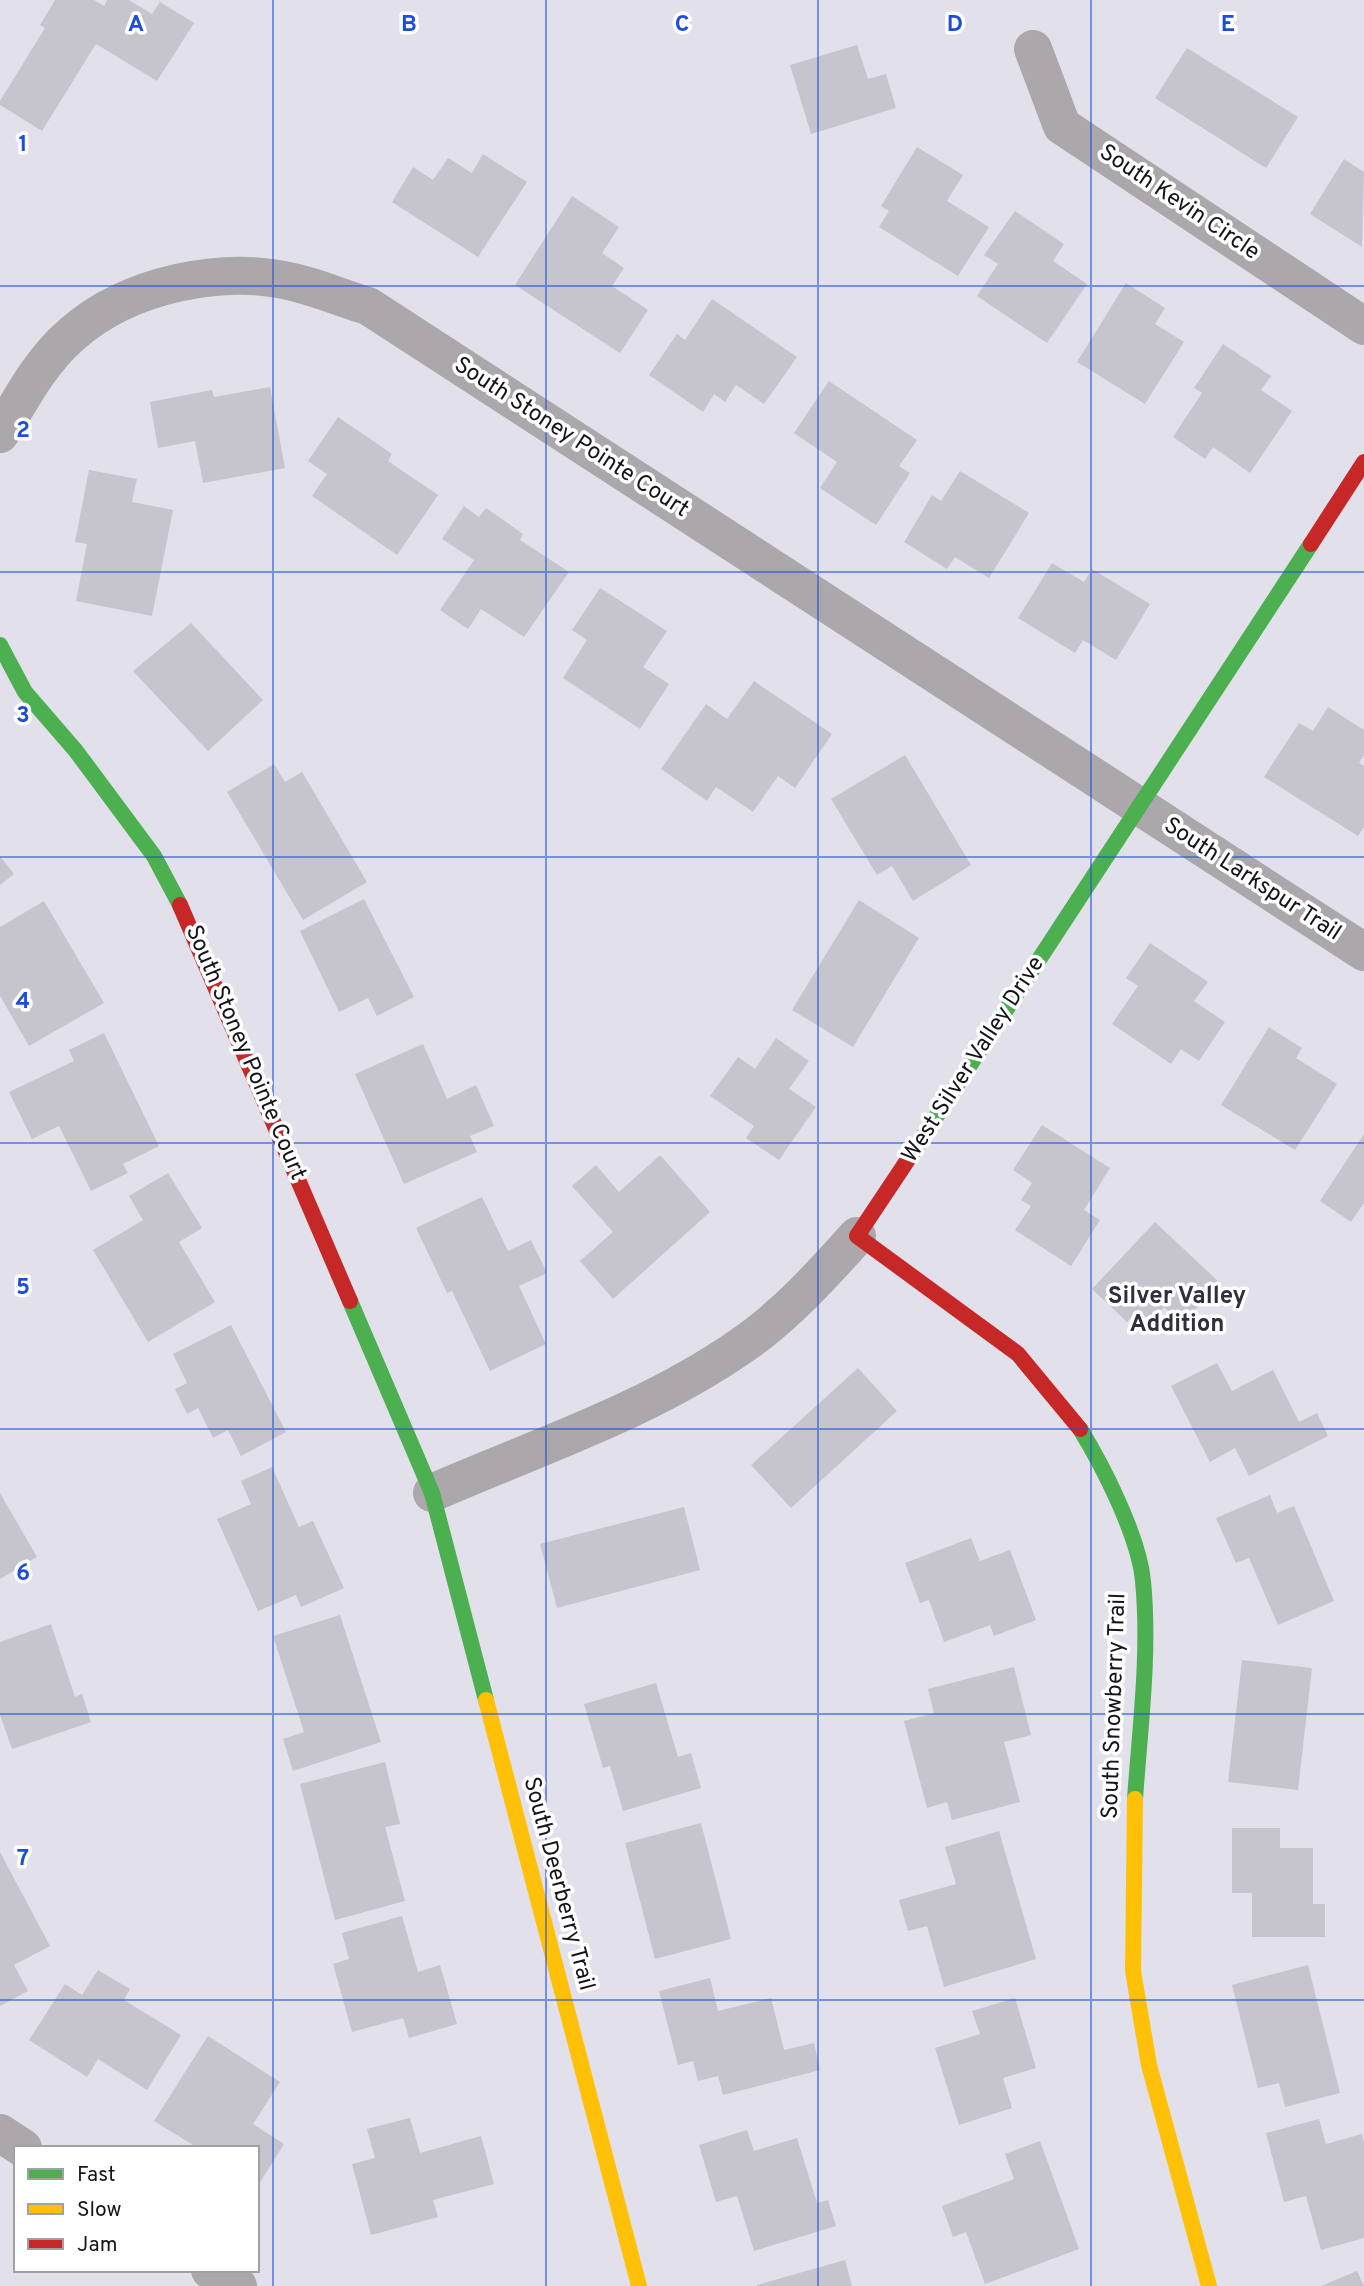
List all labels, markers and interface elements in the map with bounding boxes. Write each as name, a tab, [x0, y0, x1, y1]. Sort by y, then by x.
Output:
text: A	[128, 11, 144, 40]
text: B	[401, 11, 417, 40]
text: C	[675, 11, 689, 40]
text: D	[947, 11, 963, 40]
text: E	[1221, 11, 1235, 40]
text: 1	[18, 131, 28, 160]
street label: South Kevin Circle	[1093, 139, 1265, 267]
street label: South Stoney Pointe Court	[448, 351, 694, 525]
text: 2	[16, 417, 30, 446]
text: 3	[16, 702, 30, 731]
street label: South Larkspur Trail	[1158, 812, 1346, 948]
street label: South Stoney Pointe Court	[178, 921, 312, 1185]
street label: West Silver Valley Drive	[896, 951, 1052, 1169]
text: 4	[16, 988, 30, 1017]
text: 5	[16, 1274, 30, 1303]
district label: Silver Valley Addition	[1108, 1282, 1246, 1340]
text: 6	[16, 1560, 30, 1589]
street label: South Snowberry Trail	[1097, 1592, 1133, 1820]
street label: South Deerberry Trail	[516, 1774, 600, 1994]
text: 7	[17, 1845, 29, 1874]
legend	[14, 2146, 259, 2272]
text: Fast	[77, 2162, 116, 2189]
text: Slow	[77, 2197, 122, 2224]
text: Jam	[77, 2232, 118, 2259]

